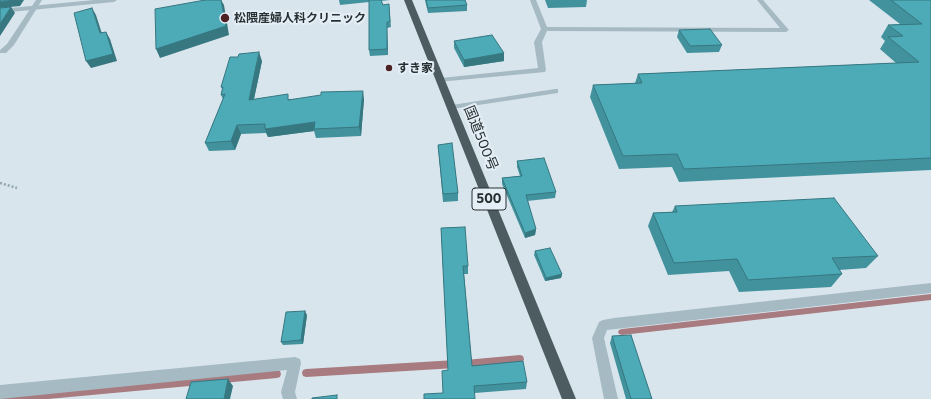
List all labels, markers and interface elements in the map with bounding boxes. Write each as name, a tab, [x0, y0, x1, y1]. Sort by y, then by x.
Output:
place label: 松隈産婦人科クリニック	[234, 11, 366, 25]
marker: 松隈産婦人科クリニック	[219, 12, 231, 24]
place label: すき家	[397, 61, 433, 75]
marker: すき家	[384, 63, 394, 73]
street label: 国道500号	[460, 103, 502, 173]
road number: 500	[472, 188, 506, 210]

